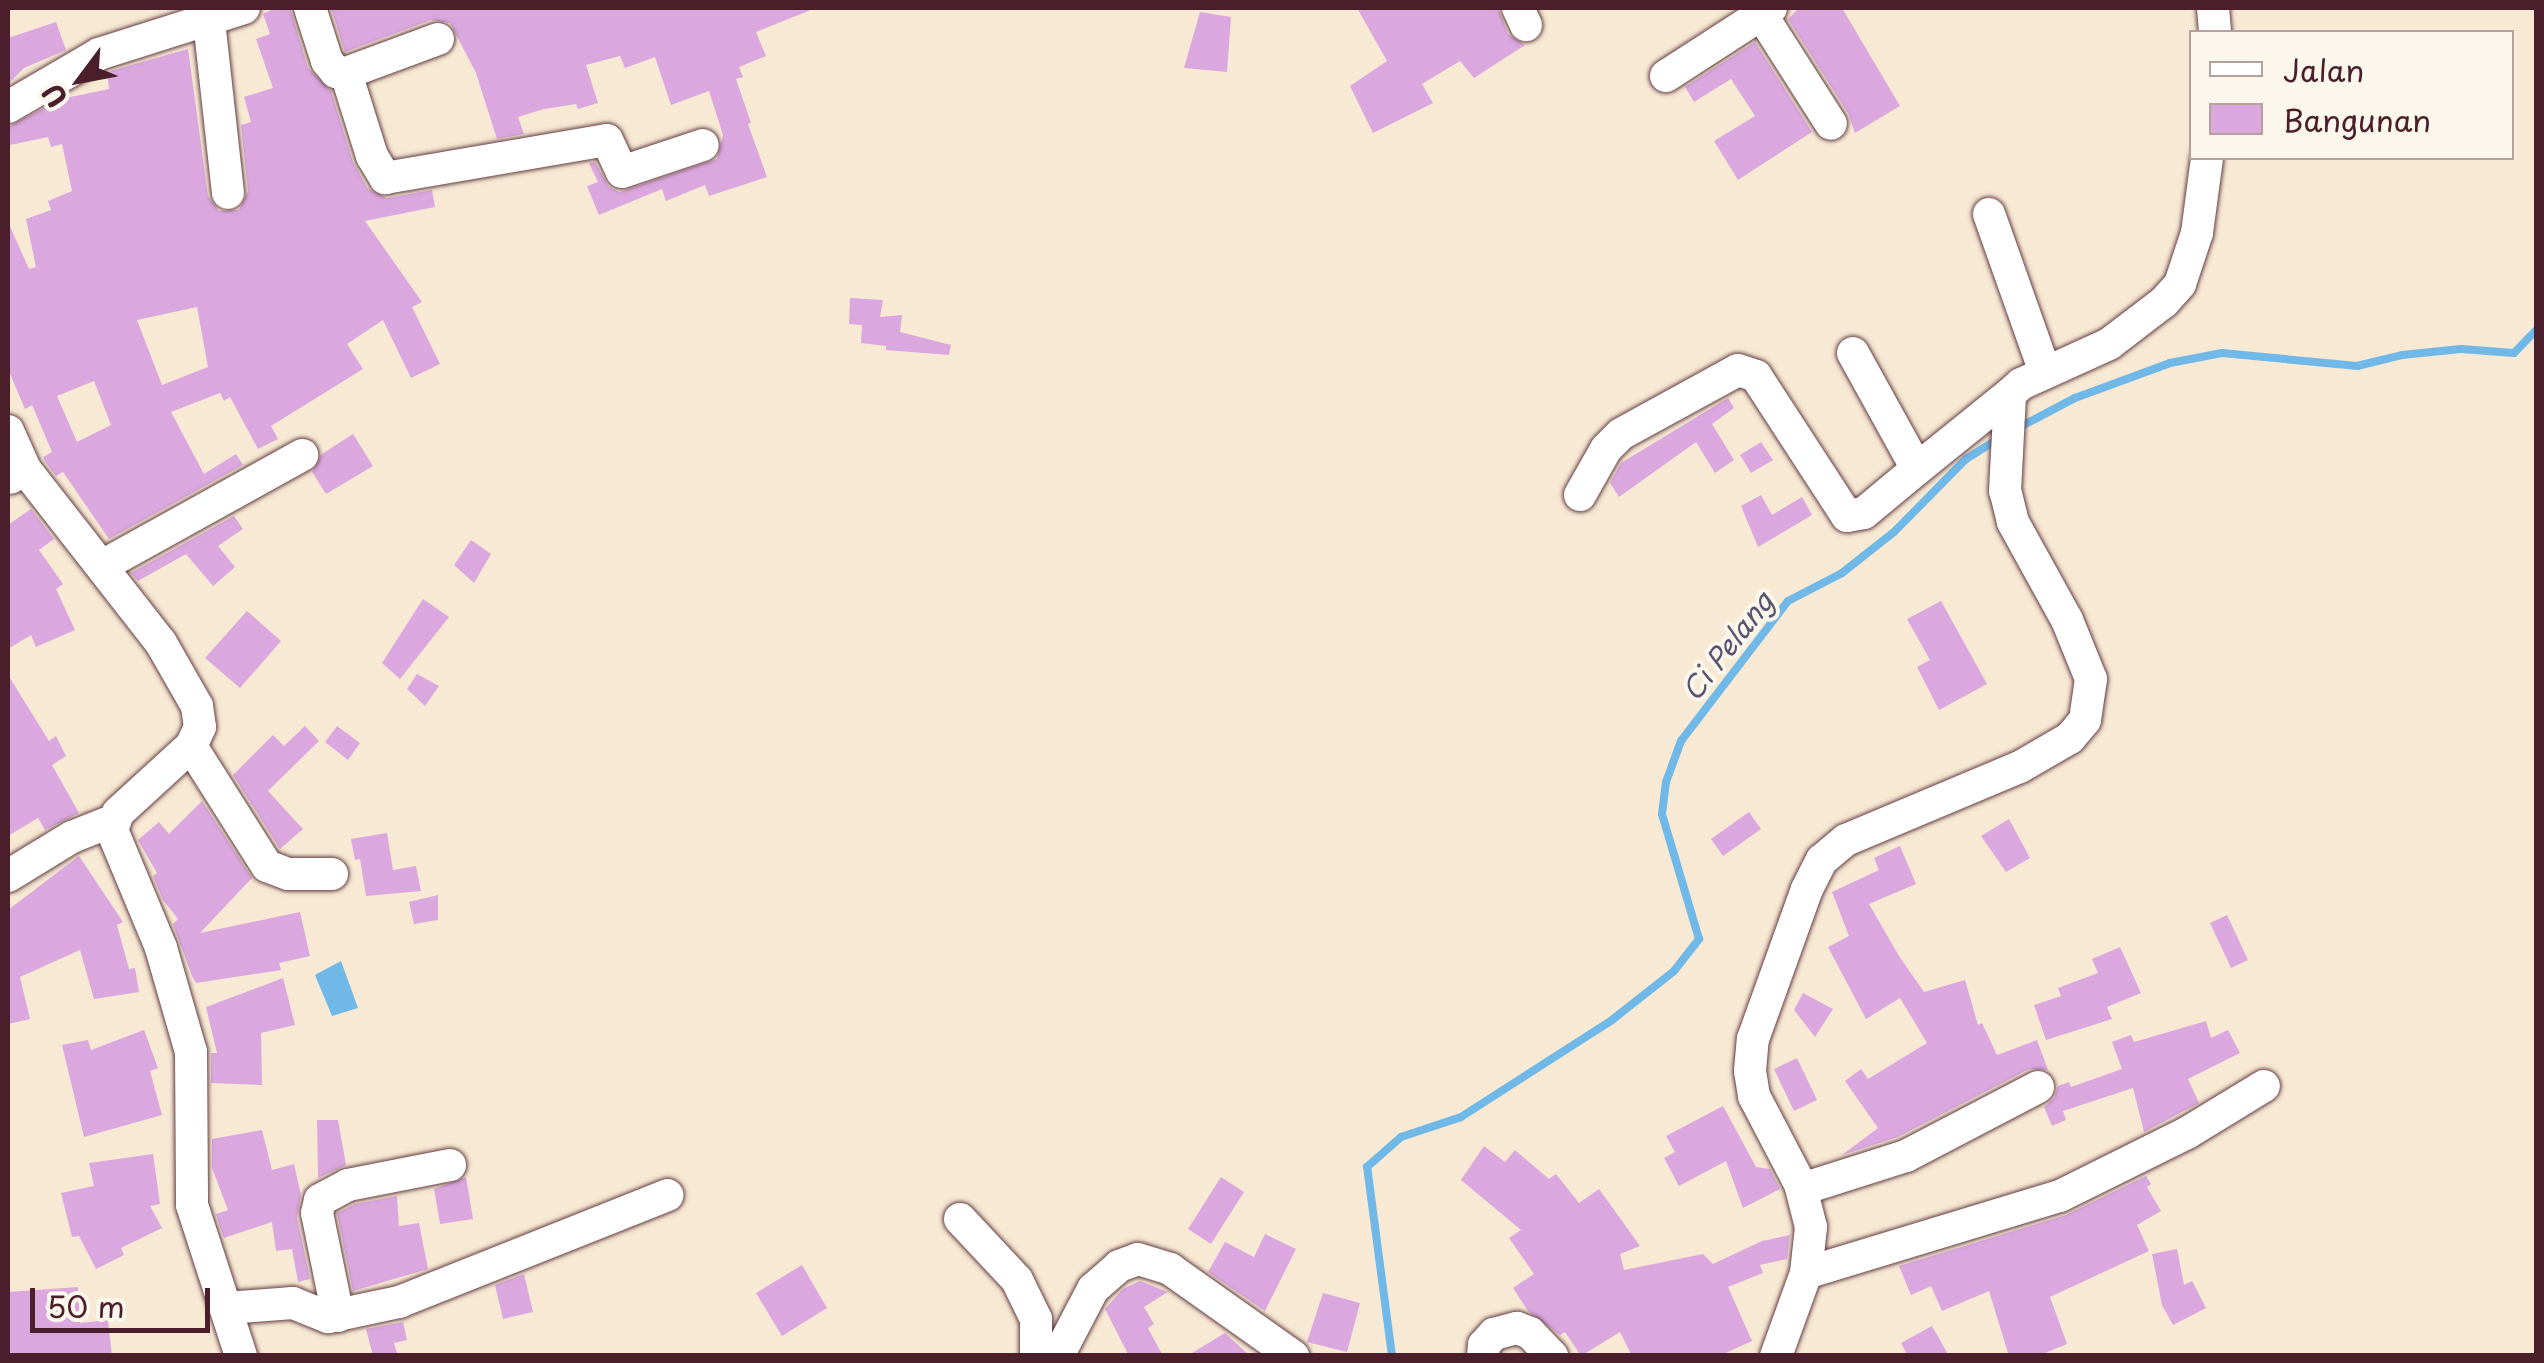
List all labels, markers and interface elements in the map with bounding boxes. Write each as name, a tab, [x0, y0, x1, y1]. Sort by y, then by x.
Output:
north arrow	[30, 30, 130, 130]
legend	[2189, 30, 2514, 160]
text: Jalan	[2283, 47, 2364, 92]
text: U	[30, 76, 78, 117]
text: Bangunan	[2283, 97, 2431, 142]
water label: Ci Pelang	[1675, 586, 1779, 706]
scale bar	[35, 1268, 215, 1330]
text: 50 m	[47, 1283, 125, 1328]

